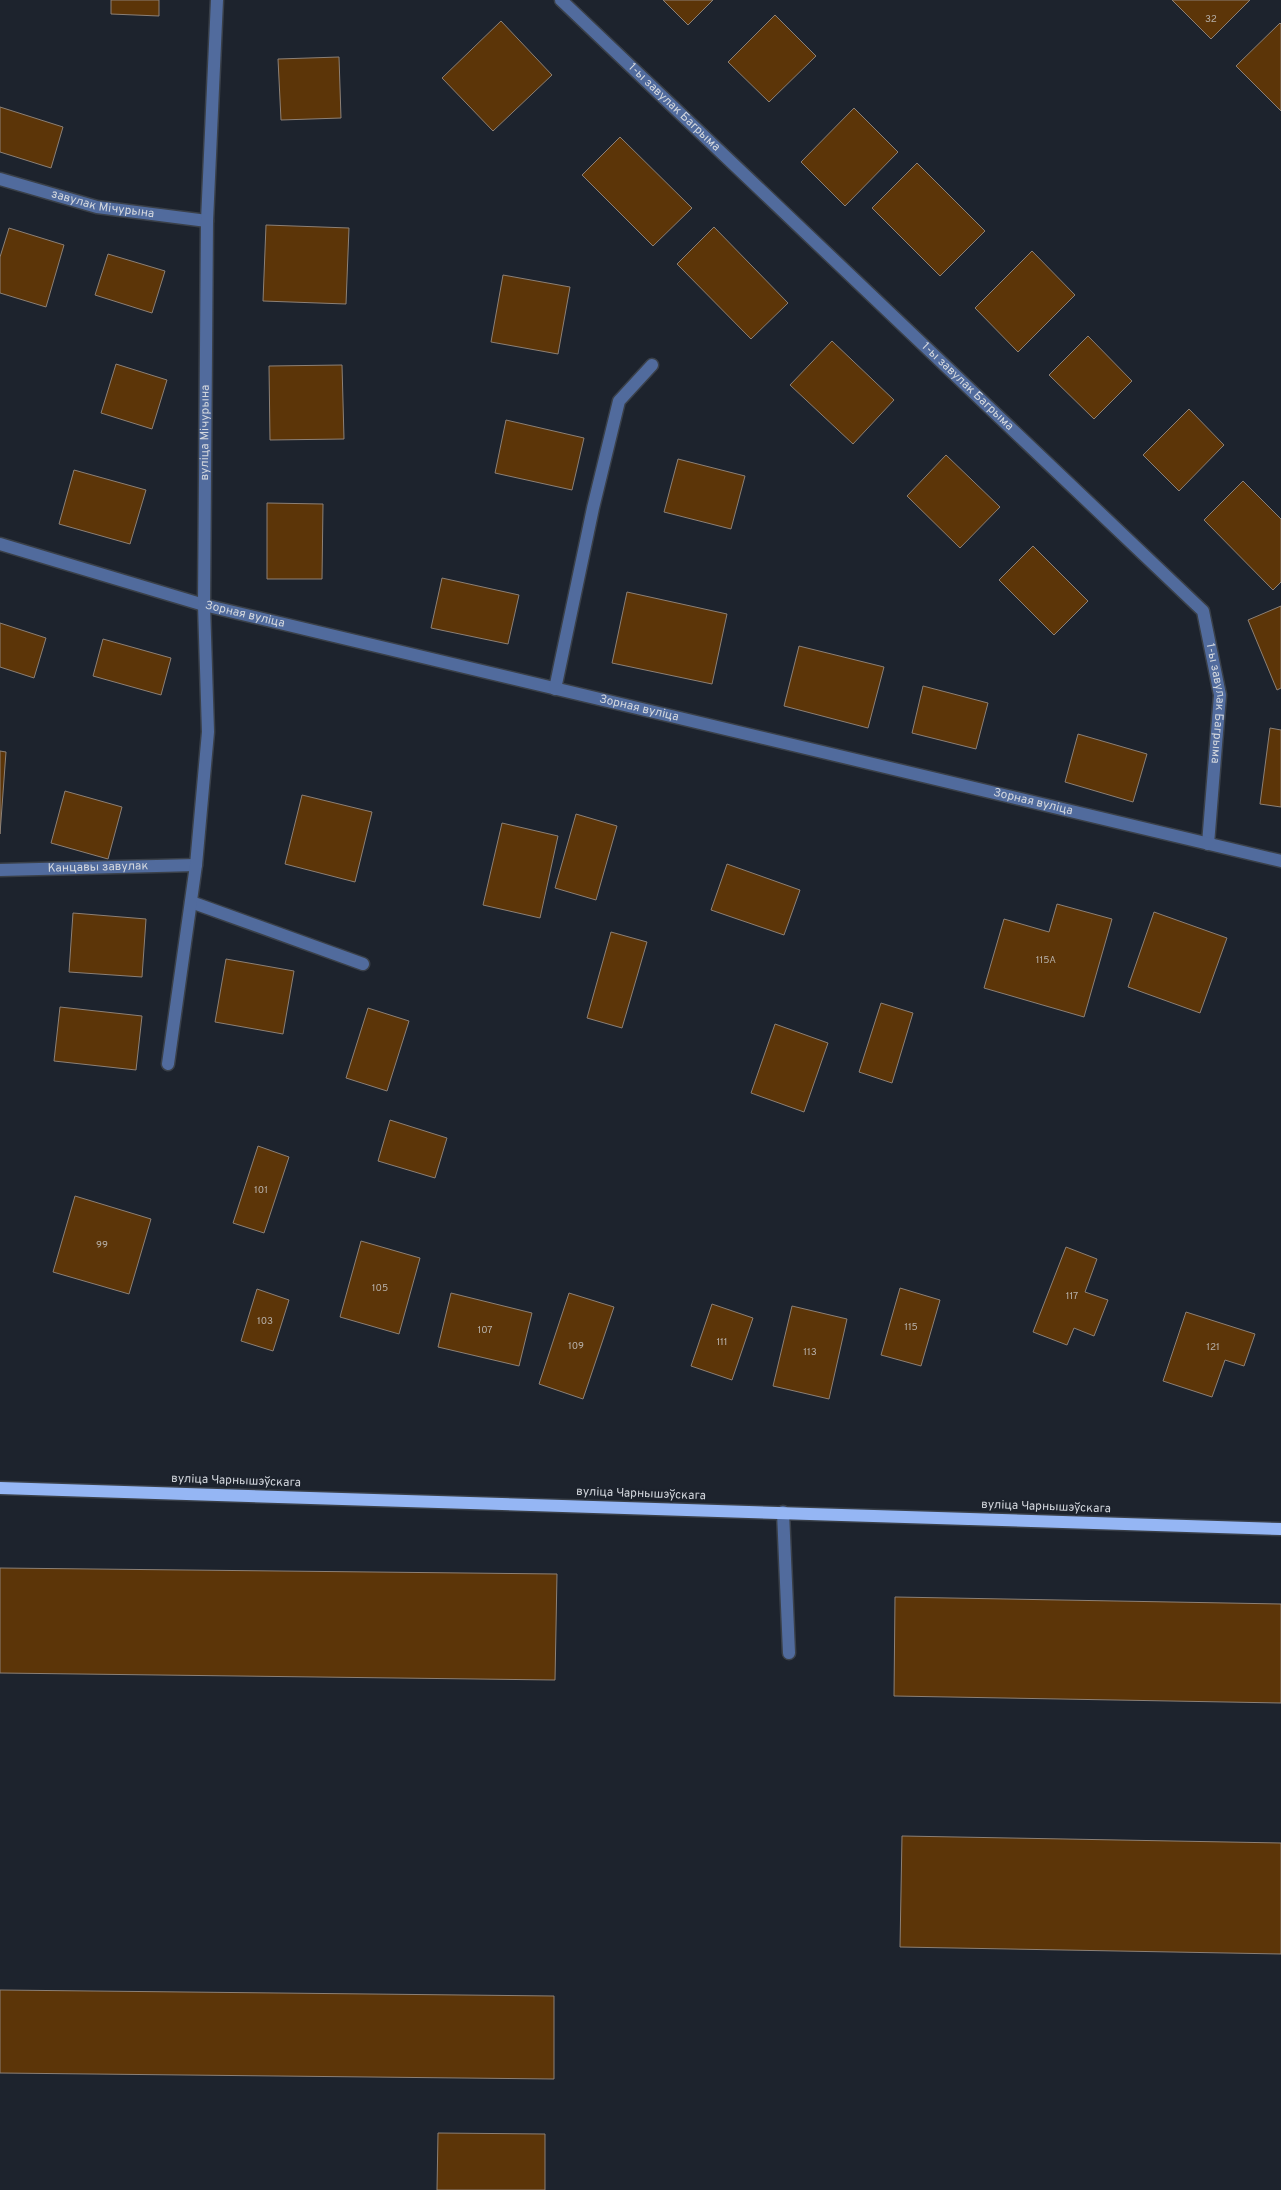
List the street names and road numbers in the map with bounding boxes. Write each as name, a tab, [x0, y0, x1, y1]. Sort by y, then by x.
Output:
street label: 1-ы завулак Багрыма	[624, 60, 724, 155]
street label: завулак Мічурына	[49, 186, 155, 222]
street label: 1-ы завулак Багрыма	[918, 339, 1017, 434]
street label: вуліца Мічурына	[197, 385, 214, 481]
street label: Зорная вуліца	[203, 598, 286, 632]
street label: 1-ы завулак Багрыма	[1202, 642, 1228, 764]
street label: Зорная вуліца	[597, 691, 680, 726]
street label: Зорная вуліца	[991, 785, 1074, 819]
street label: Канцавы завулак	[47, 858, 149, 877]
street label: вуліца Чарнышэўскага	[171, 1471, 301, 1491]
street label: вуліца Чарнышэўскага	[576, 1484, 706, 1504]
street label: вуліца Чарнышэўскага	[981, 1497, 1111, 1517]

